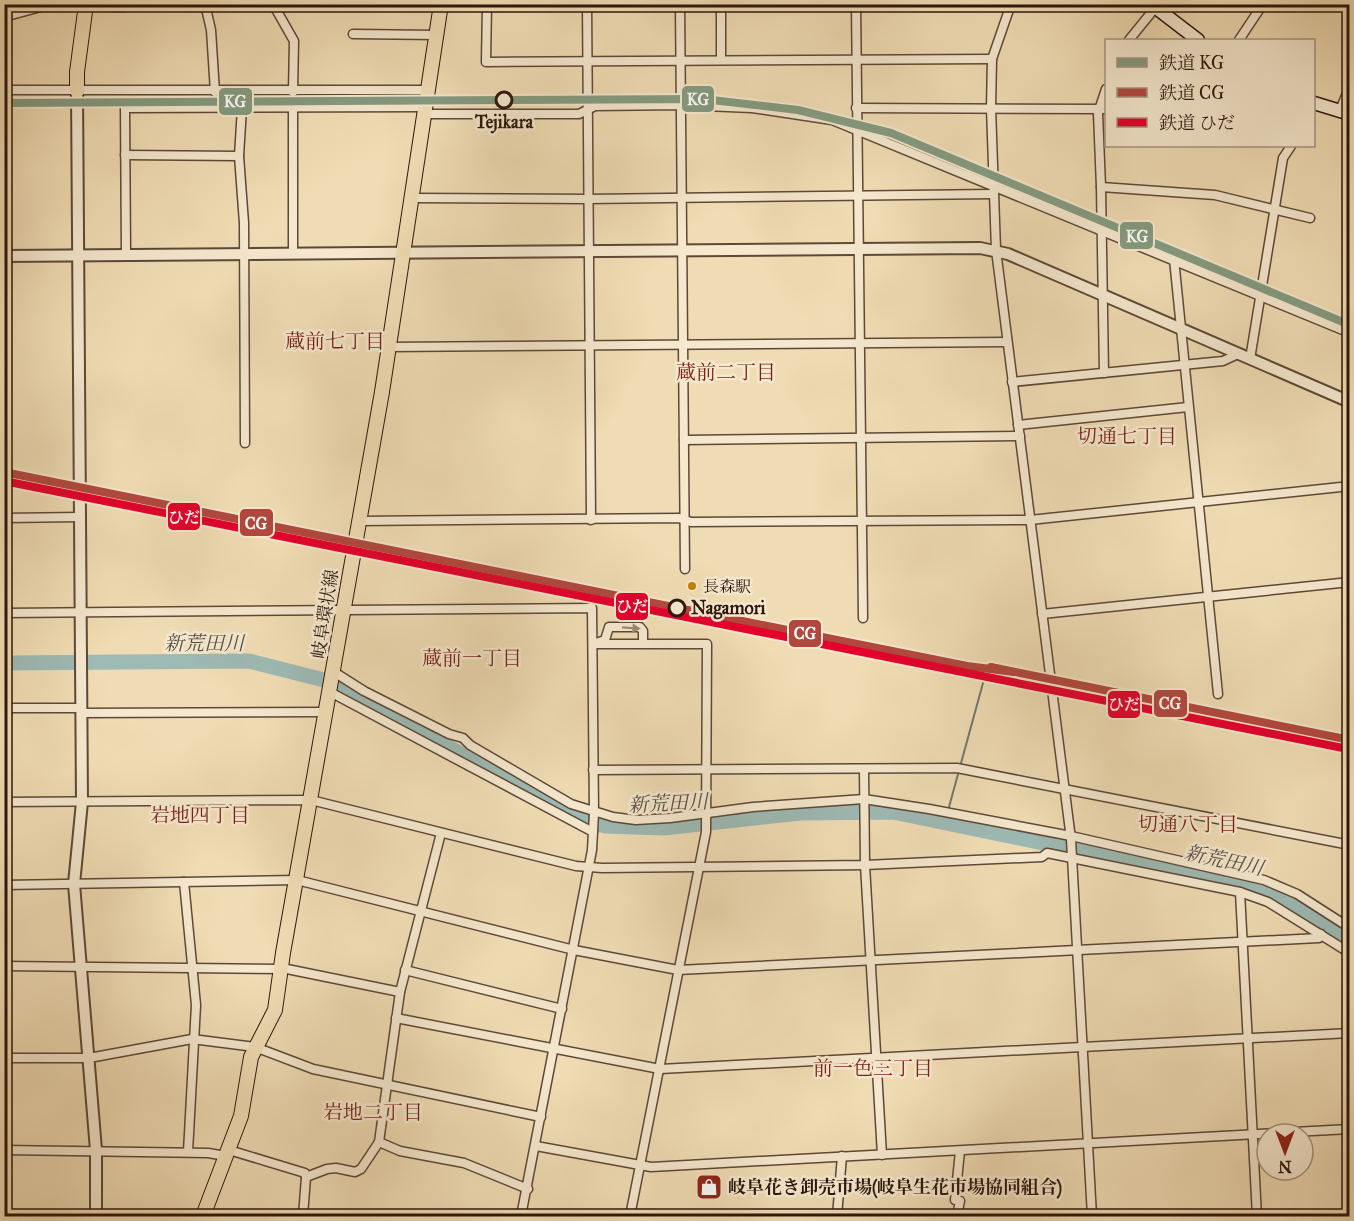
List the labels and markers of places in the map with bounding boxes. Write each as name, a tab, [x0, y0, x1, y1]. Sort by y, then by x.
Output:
marker: Tejikara	[495, 91, 513, 109]
place label: Tejikara	[474, 111, 533, 134]
place label: 長森駅	[703, 577, 751, 596]
marker: 長森駅	[686, 580, 698, 592]
place label: Nagamori	[691, 597, 766, 620]
marker: Nagamori	[668, 599, 686, 617]
shop icon: 岐阜花き卸売市場(岐阜生花市場協同組合)	[694, 1172, 724, 1202]
place label: 岐阜花き卸売市場(岐阜生花市場協同組合)	[728, 1176, 1062, 1199]

